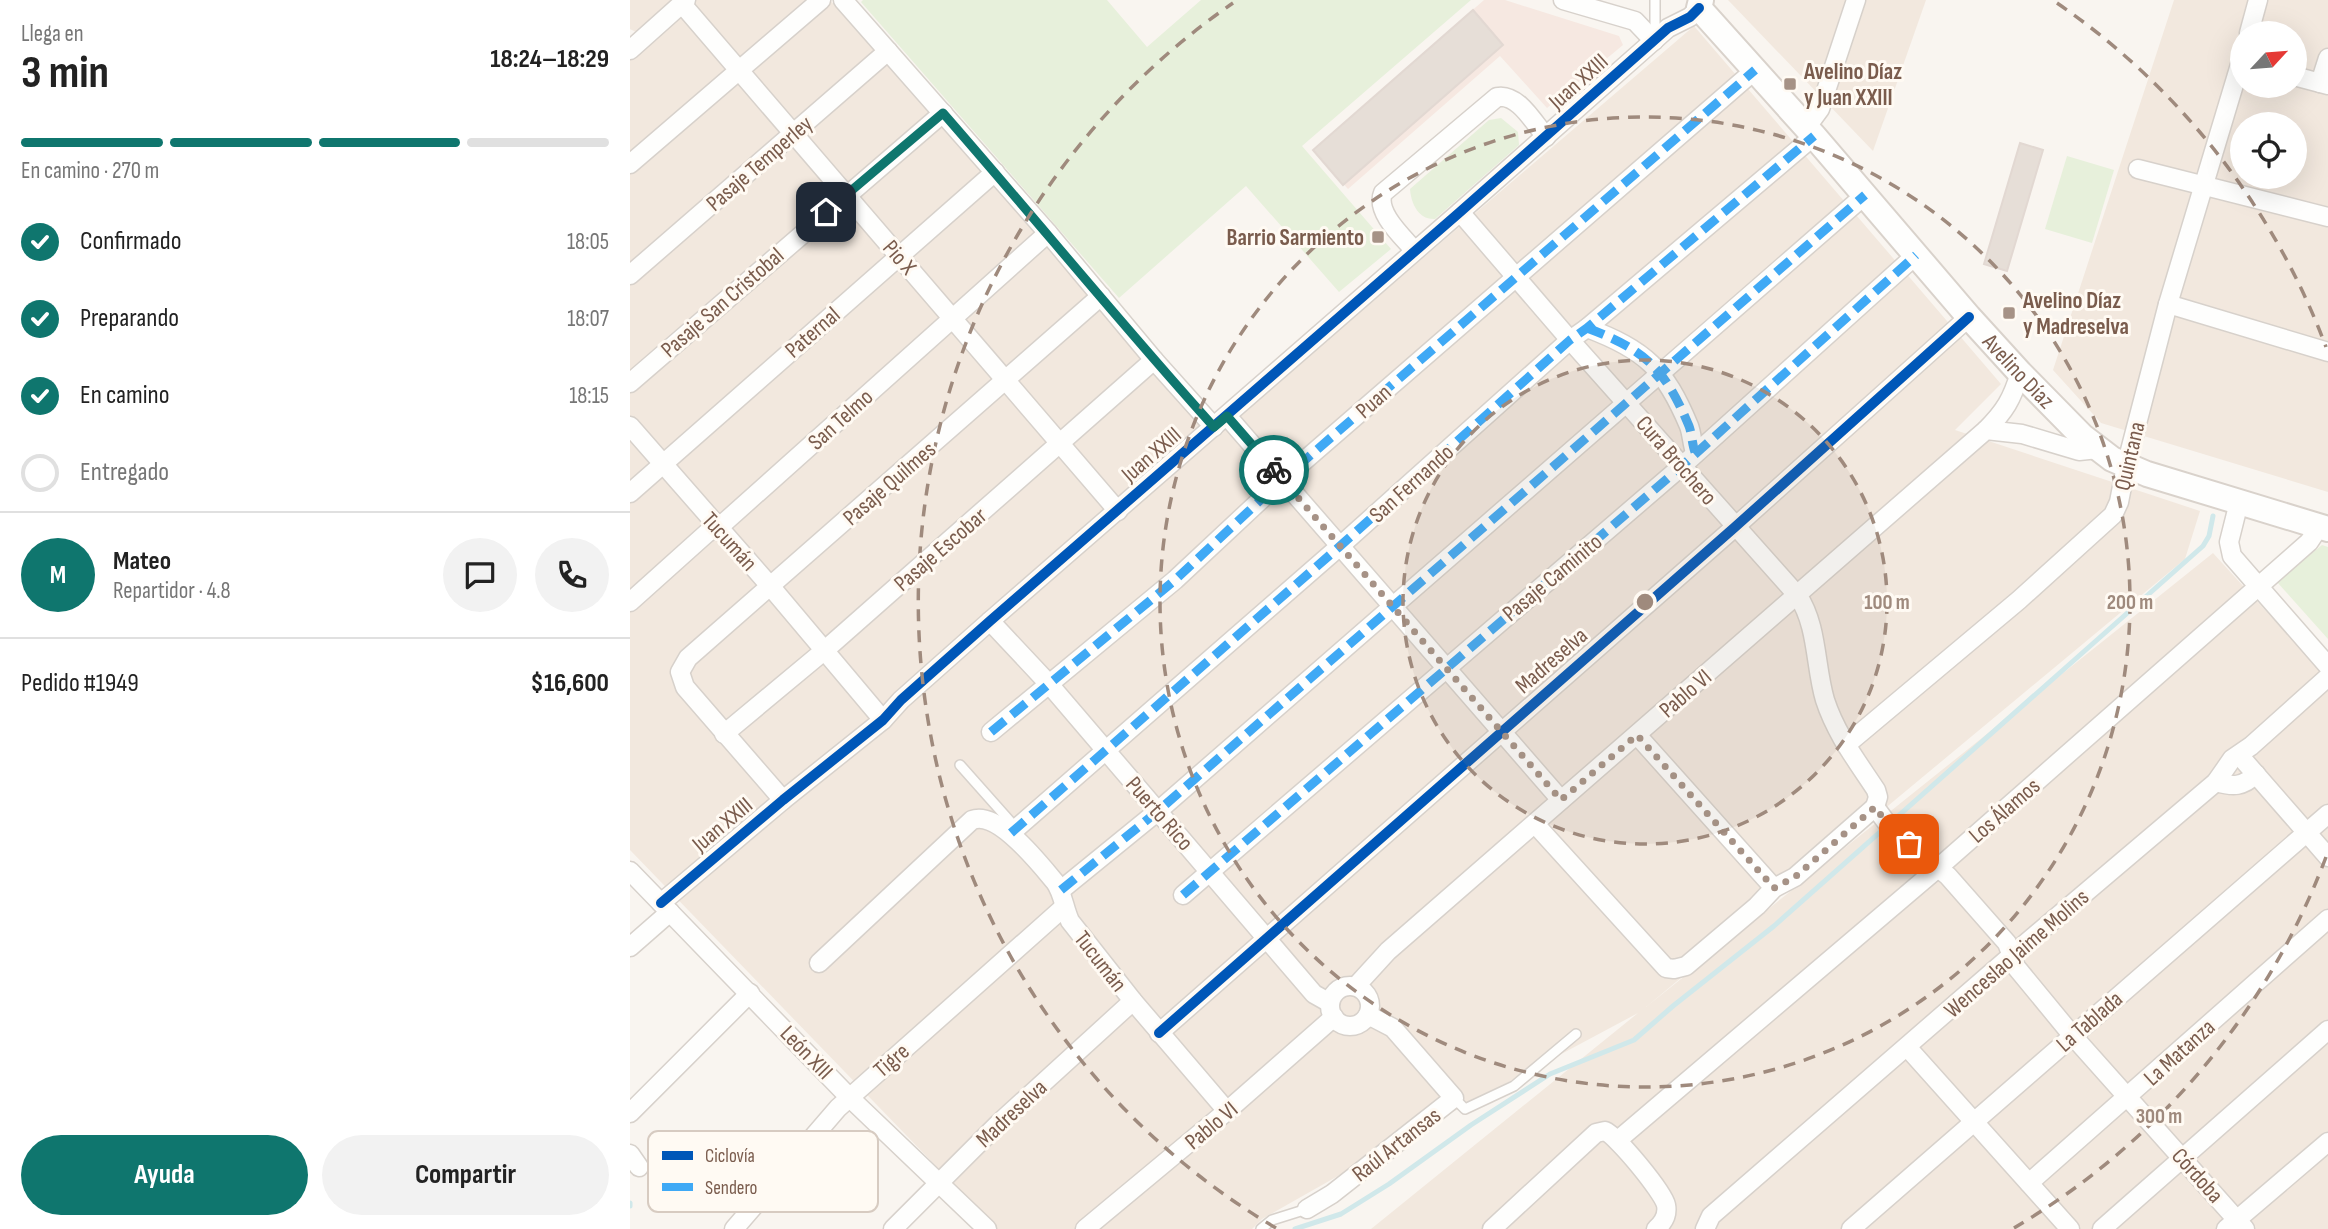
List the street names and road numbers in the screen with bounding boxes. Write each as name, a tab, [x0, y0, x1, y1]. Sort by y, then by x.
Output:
street label: Juan XXIII	[1542, 48, 1614, 116]
street label: Pasaje Temperley	[701, 110, 819, 218]
street label: Pio X	[877, 235, 922, 281]
street label: Pasaje San Cristobal	[655, 242, 790, 364]
street label: Paternal	[779, 301, 846, 364]
street label: Avelino Díaz	[1976, 328, 2060, 415]
street label: Puan	[1350, 379, 1397, 425]
street label: San Telmo	[802, 383, 879, 456]
street label: Cura Brochero	[1630, 410, 1723, 511]
street label: Quintana	[2108, 419, 2151, 493]
street label: Juan XXIII	[1115, 421, 1187, 489]
street label: Pasaje Quilmes	[837, 436, 942, 532]
street label: San Fernando	[1364, 439, 1460, 529]
street label: Pasaje Escobar	[889, 502, 993, 598]
street label: Tucumán	[696, 506, 763, 577]
street label: Pasaje Caminito	[1497, 528, 1608, 628]
street label: Madreselva	[1510, 622, 1594, 700]
street label: Pablo VI	[1654, 663, 1718, 724]
street label: Puerto Rico	[1119, 771, 1199, 856]
street label: Los Álamos	[1963, 772, 2046, 849]
street label: Juan XXIII	[686, 791, 759, 859]
street label: Wenceslao Jaime Molins	[1939, 883, 2095, 1024]
street label: Tucumán	[1068, 926, 1133, 998]
street label: La Tablada	[2051, 985, 2129, 1058]
street label: La Matanza	[2138, 1013, 2221, 1092]
street label: León XIII	[774, 1020, 839, 1086]
street label: Tigre	[868, 1038, 915, 1084]
street label: Madreselva	[970, 1074, 1053, 1154]
street label: Pablo VI	[1180, 1096, 1244, 1156]
street label: Raúl Artansas	[1347, 1102, 1447, 1188]
street label: Córdoba	[2165, 1142, 2229, 1209]

